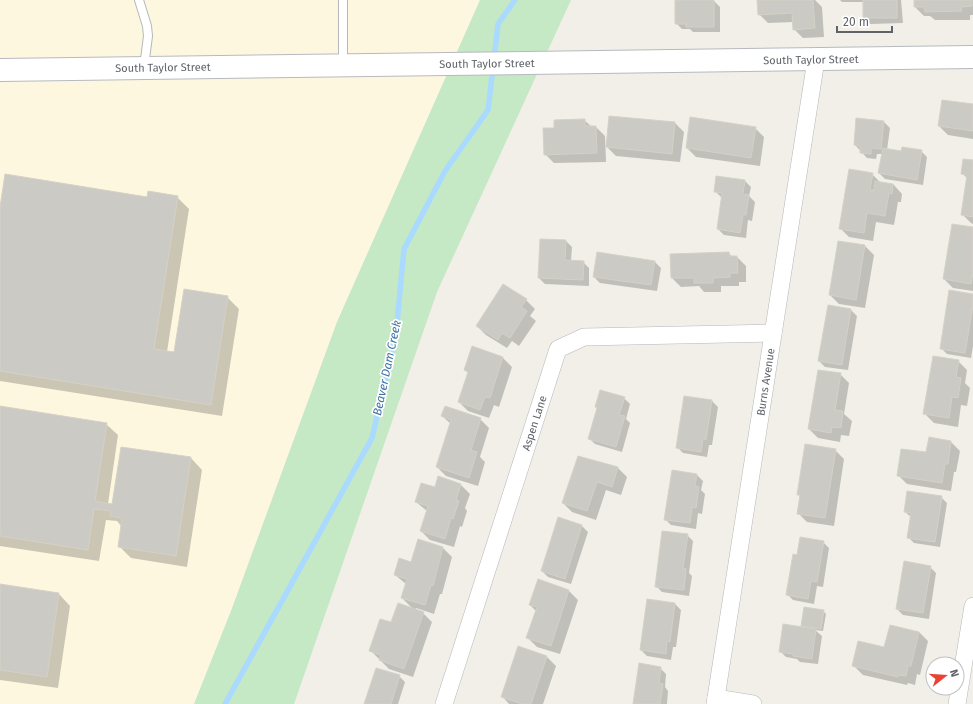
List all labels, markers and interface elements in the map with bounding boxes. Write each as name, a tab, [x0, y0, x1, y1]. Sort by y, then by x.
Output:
scale bar	[837, 8, 892, 34]
text: 20 m	[843, 15, 869, 29]
street label: South Taylor Street	[763, 52, 859, 67]
street label: South Taylor Street	[439, 56, 535, 71]
street label: South Taylor Street	[115, 60, 211, 75]
water label: Beaver Dam Creek	[370, 319, 404, 417]
street label: Burns Avenue	[754, 347, 777, 417]
street label: Aspen Lane	[519, 394, 549, 452]
north arrow	[925, 656, 965, 696]
text: N	[947, 668, 961, 679]

